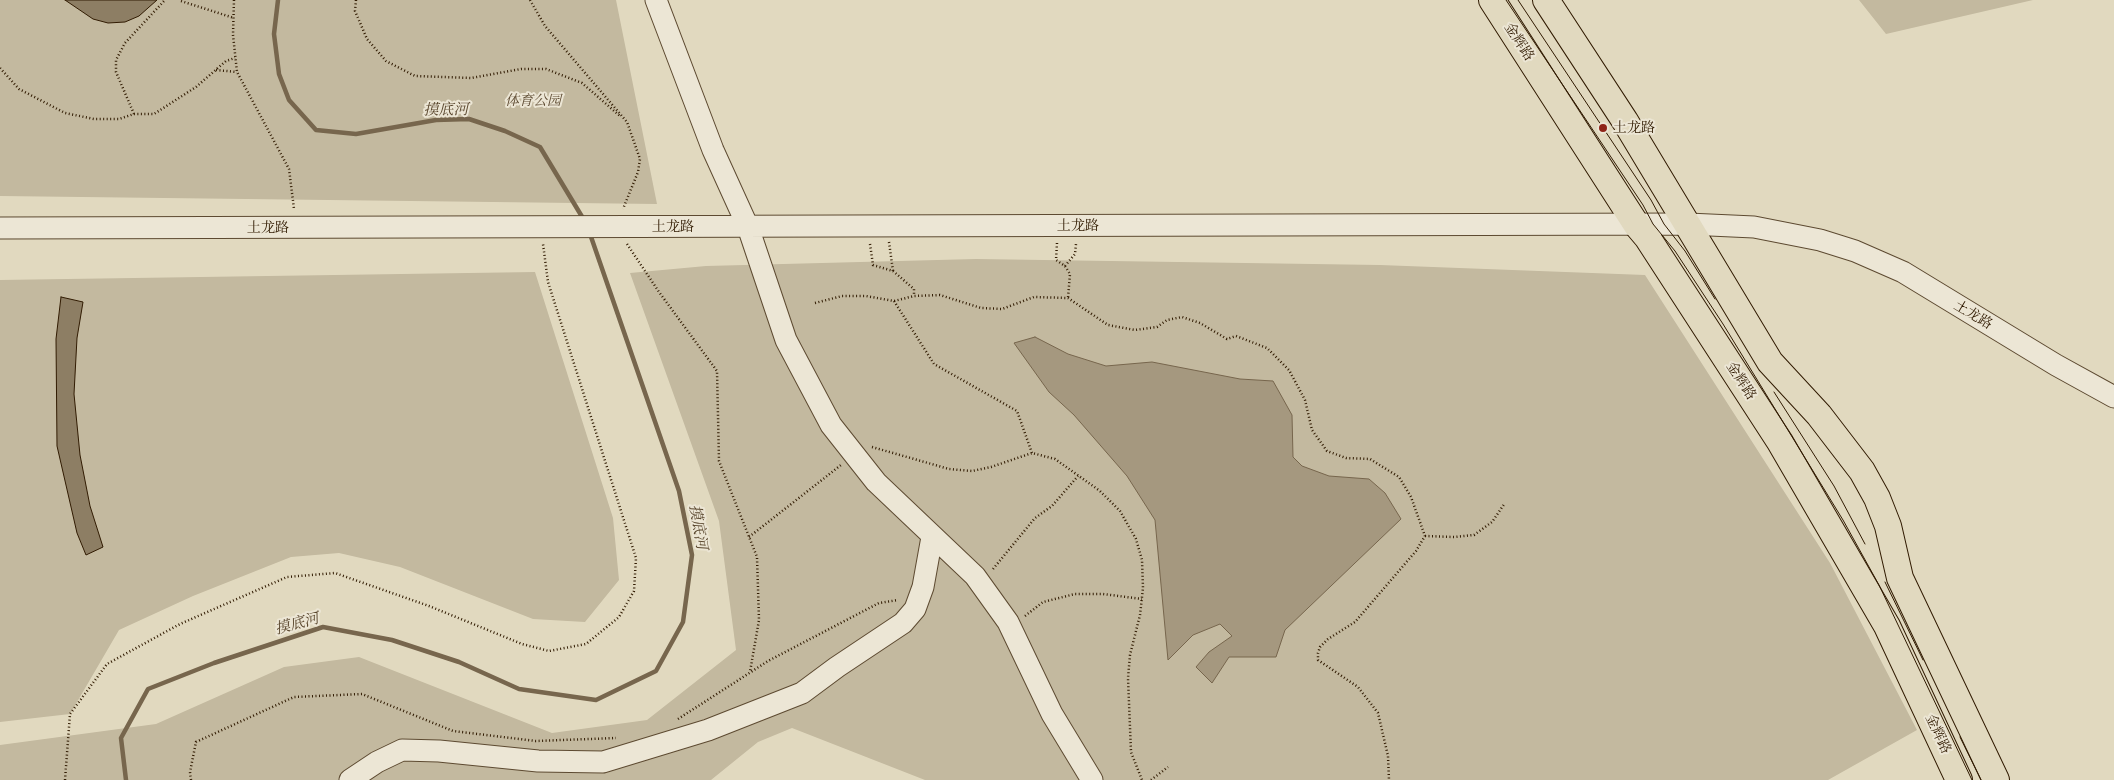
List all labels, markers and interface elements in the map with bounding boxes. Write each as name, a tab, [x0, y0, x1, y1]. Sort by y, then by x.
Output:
street label: 金辉路	[1501, 20, 1537, 64]
park label: 体育公园	[505, 93, 561, 109]
water label: 摸底河	[423, 101, 469, 119]
place label: 土龙路	[1613, 120, 1655, 136]
marker: 土龙路	[1597, 122, 1609, 134]
street label: 土龙路	[1057, 218, 1099, 234]
street label: 土龙路	[652, 219, 694, 235]
street label: 土龙路	[247, 220, 289, 236]
street label: 土龙路	[1951, 297, 1995, 333]
street label: 金辉路	[1723, 359, 1759, 403]
water label: 摸底河	[685, 503, 711, 551]
water label: 摸底河	[273, 609, 321, 639]
street label: 金辉路	[1922, 711, 1954, 757]

